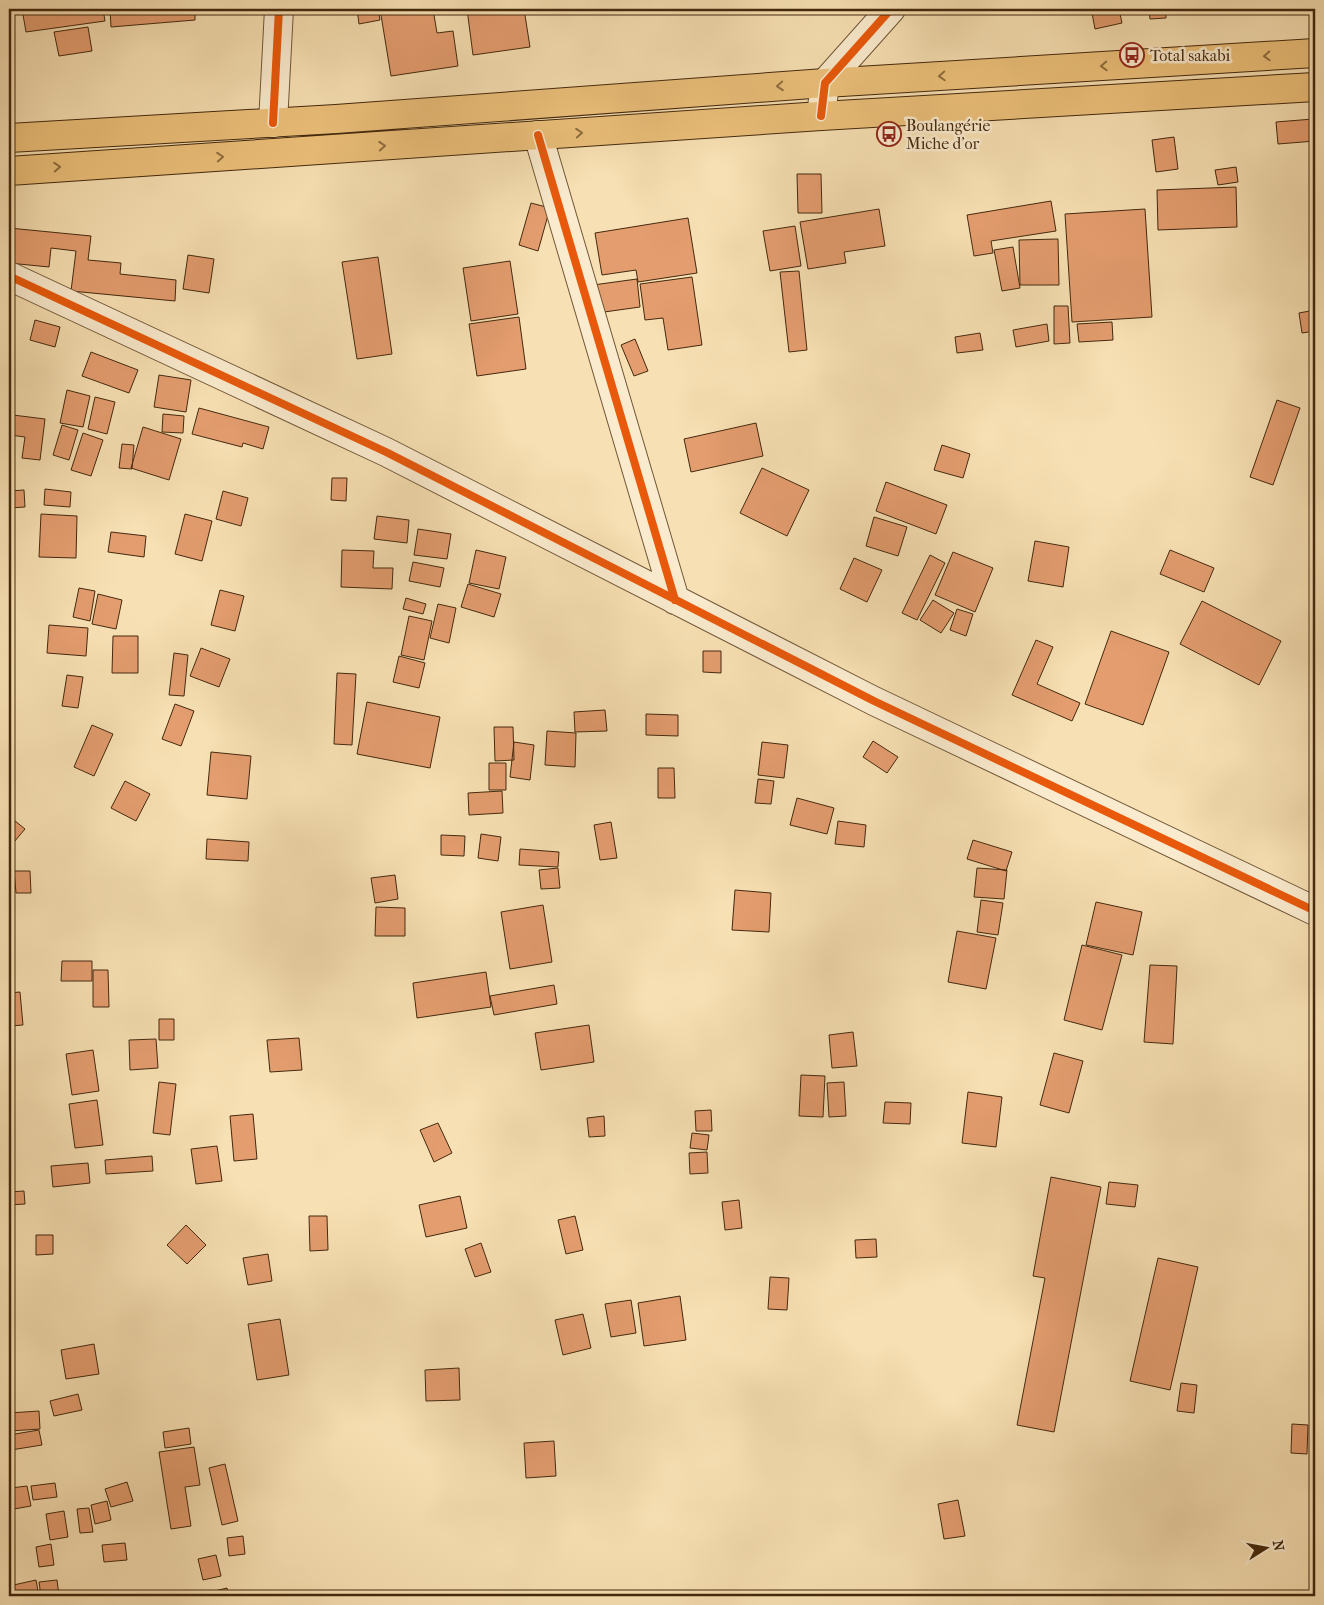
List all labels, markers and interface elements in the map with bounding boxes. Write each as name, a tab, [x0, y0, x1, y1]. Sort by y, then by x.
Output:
bus stop icon: Total sakabi	[1119, 42, 1145, 68]
place label: Total sakabi	[1150, 46, 1230, 65]
one-way arrow	[1262, 50, 1270, 61]
one-way arrow	[1100, 60, 1108, 71]
one-way arrow	[938, 70, 946, 81]
one-way arrow	[776, 80, 784, 91]
place label: Boulangérie Miche d'or	[906, 116, 990, 153]
bus stop icon: Boulangérie Miche d'or	[876, 121, 902, 147]
one-way arrow	[575, 127, 583, 138]
one-way arrow	[378, 140, 386, 151]
one-way arrow	[216, 151, 224, 162]
one-way arrow	[54, 162, 62, 173]
north arrow	[1242, 1522, 1292, 1572]
text: N	[1269, 1539, 1288, 1553]

